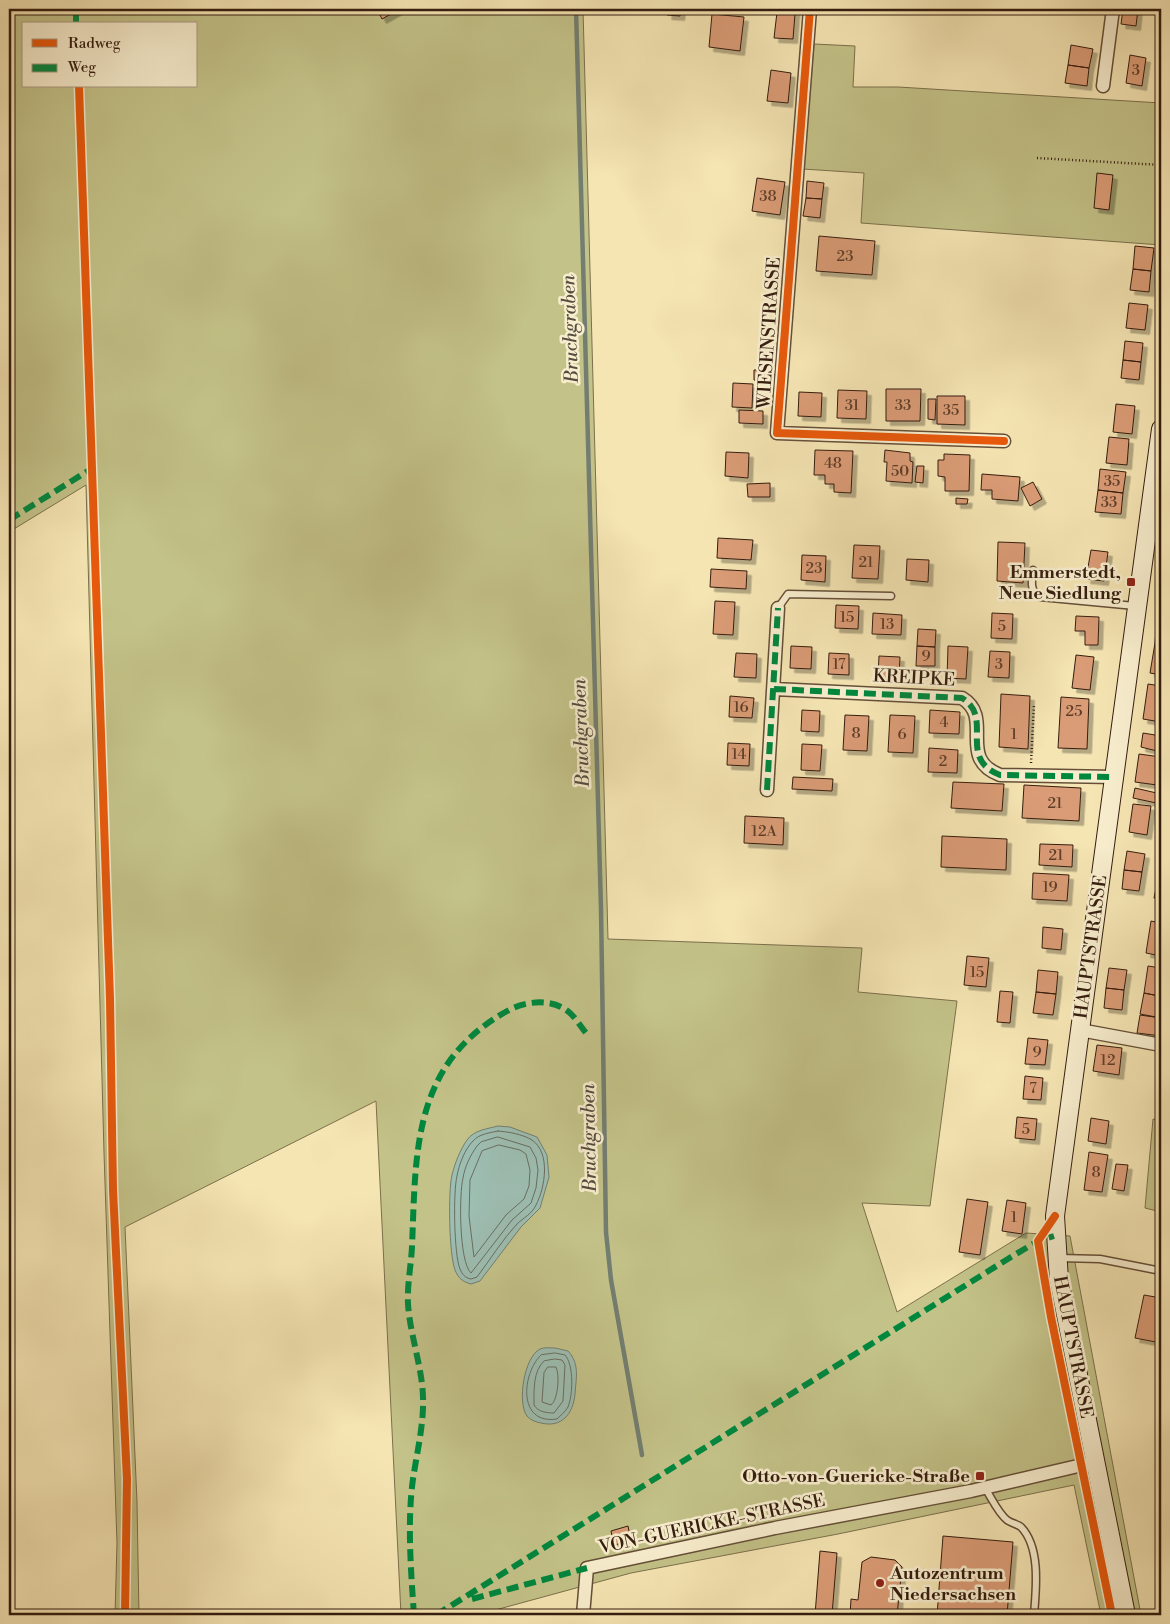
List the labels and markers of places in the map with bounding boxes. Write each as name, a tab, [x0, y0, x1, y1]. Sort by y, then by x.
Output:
place label: Emmerstedt, Neue Siedlung	[999, 561, 1122, 605]
marker: Emmerstedt, Neue Siedlung	[1125, 576, 1137, 588]
place label: Otto-von-Guericke-Straße	[742, 1465, 970, 1488]
marker: Otto-von-Guericke-Straße	[974, 1470, 986, 1482]
place label: Autozentrum Niedersachsen	[889, 1562, 1016, 1606]
marker: Autozentrum Niedersachsen	[874, 1577, 886, 1589]

